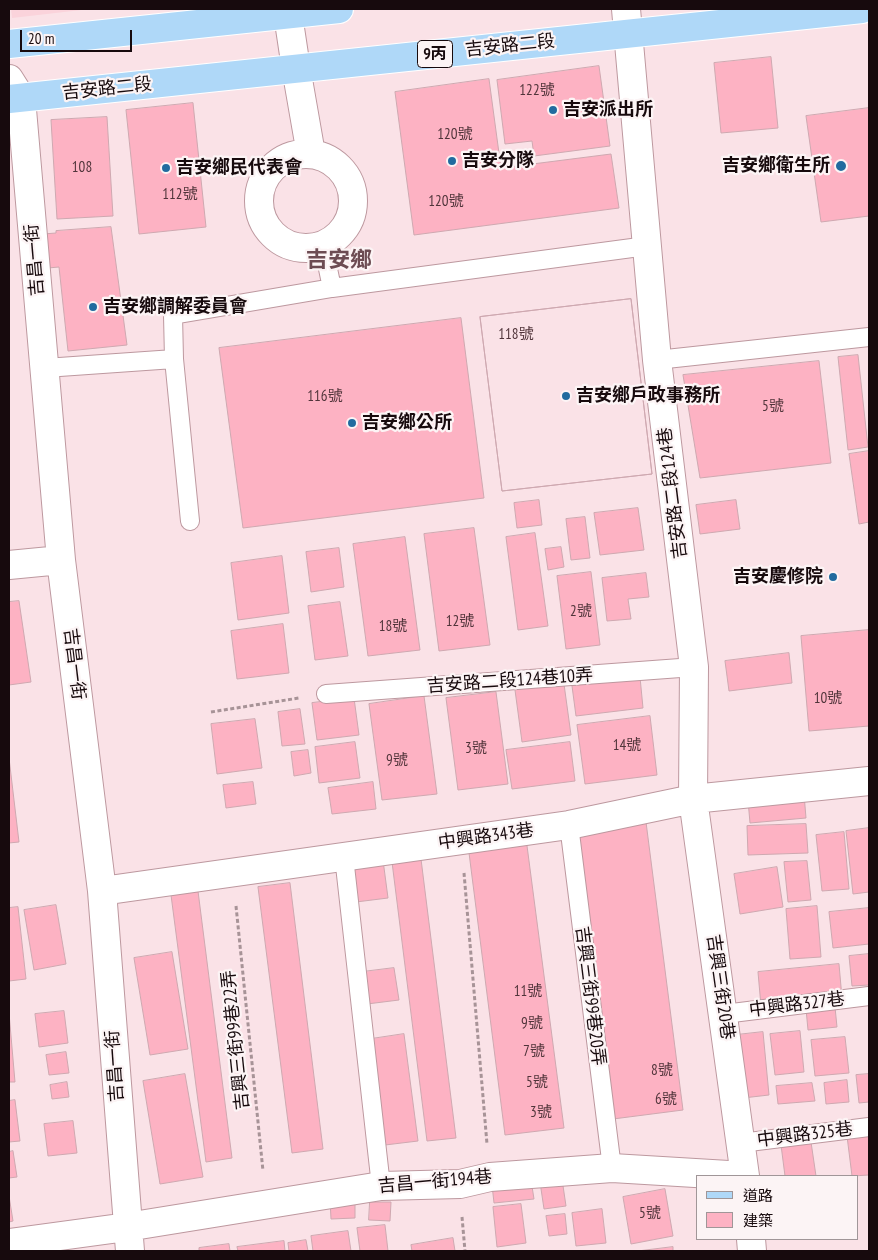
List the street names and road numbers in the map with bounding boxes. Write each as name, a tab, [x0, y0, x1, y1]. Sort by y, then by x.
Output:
street label: 吉安路二段	[464, 31, 556, 61]
road number: 9丙	[418, 41, 452, 68]
street label: 吉安路二段	[61, 74, 153, 104]
street label: 吉昌一街	[21, 223, 49, 297]
street label: 吉安路二段124巷	[654, 426, 692, 560]
street label: 吉昌一街	[59, 627, 89, 701]
street label: 吉安路二段124巷10弄	[426, 664, 594, 698]
street label: 中興路343巷	[437, 820, 535, 854]
street label: 吉興三街99巷20弄	[571, 925, 609, 1067]
street label: 吉興三街20巷	[702, 933, 738, 1041]
street label: 吉興三街99巷22弄	[218, 969, 254, 1111]
street label: 中興路327巷	[748, 988, 846, 1022]
street label: 吉昌一街	[102, 1029, 128, 1103]
street label: 中興路325巷	[756, 1118, 854, 1152]
street label: 吉昌一街194巷	[377, 1166, 493, 1198]

